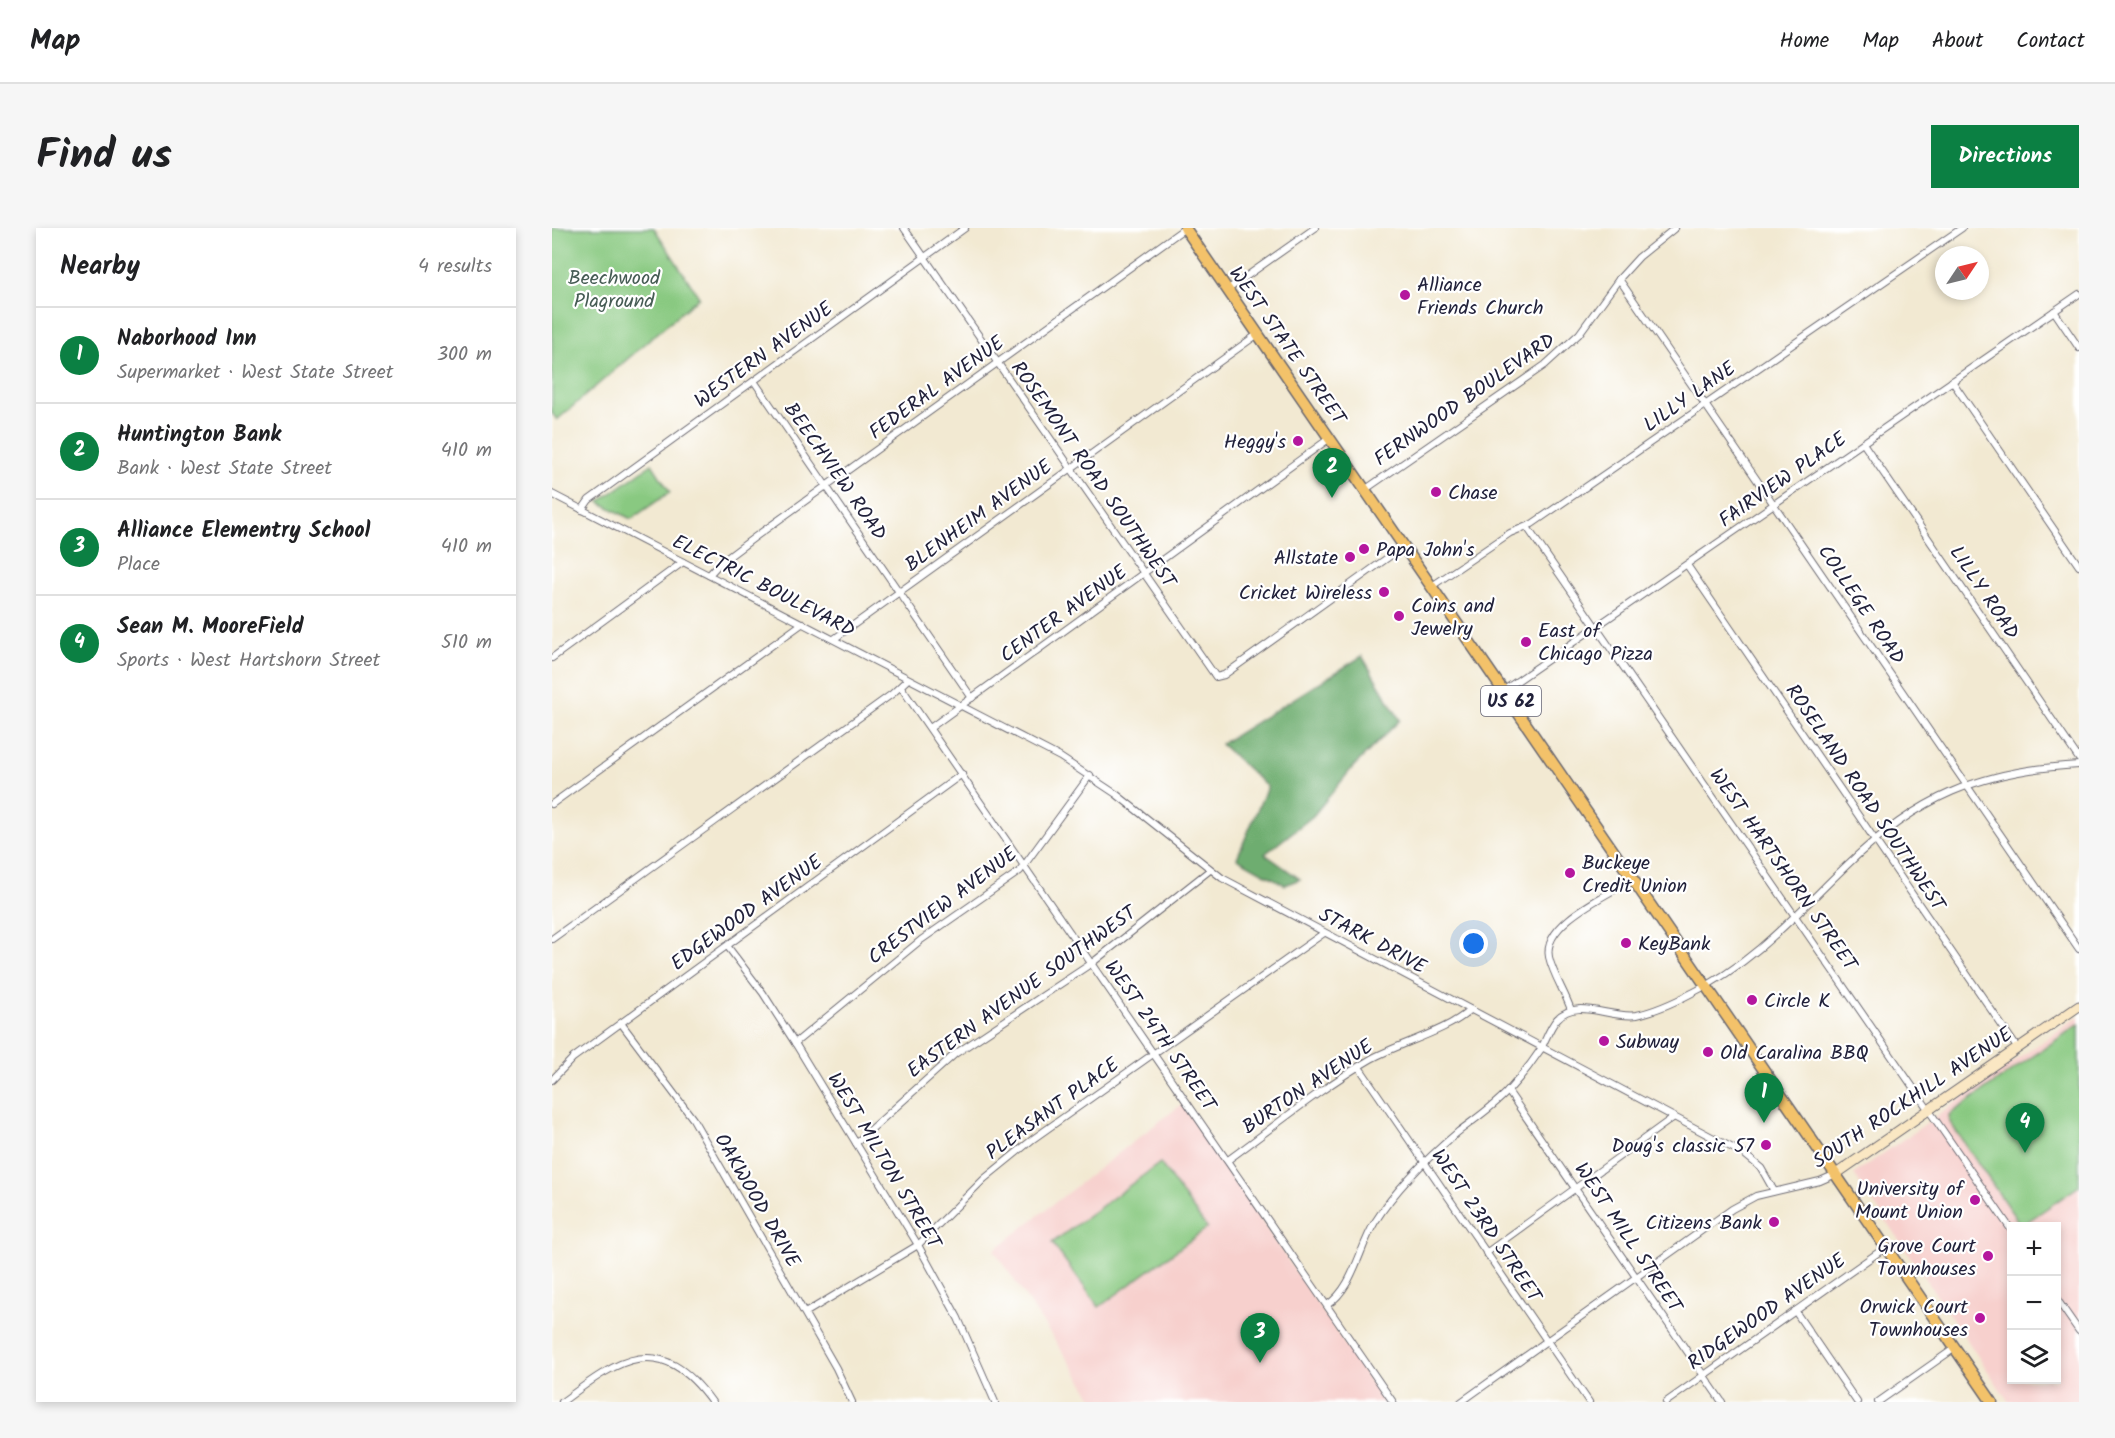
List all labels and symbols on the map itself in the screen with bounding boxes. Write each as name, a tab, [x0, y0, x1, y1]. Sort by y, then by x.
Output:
north arrow	[1935, 246, 1989, 300]
street label: WEST STATE STREET	[1219, 260, 1355, 434]
park label: Beechwood Plaground	[568, 263, 661, 318]
place label: Alliance Friends Church	[1417, 270, 1544, 325]
marker: Alliance Friends Church	[1398, 288, 1412, 302]
street label: WESTERN AVENUE	[688, 293, 841, 417]
street label: FERNWOOD BOULEVARD	[1368, 326, 1563, 476]
street label: FEDERAL AVENUE	[863, 328, 1013, 449]
street label: LILLY LANE	[1637, 353, 1744, 441]
street label: ROSEMONT ROAD SOUTHWEST	[1001, 355, 1185, 597]
street label: BEECHVIEW ROAD	[775, 396, 894, 548]
street label: FAIRVIEW PLACE	[1712, 424, 1855, 537]
place label: Heggy's	[1224, 427, 1286, 459]
marker: Heggy's	[1291, 434, 1305, 448]
pin: 2	[1312, 448, 1352, 498]
street label: BLENHEIM AVENUE	[899, 451, 1061, 581]
place label: Chase	[1448, 478, 1498, 510]
marker: Chase	[1429, 485, 1443, 499]
street label: ELECTRIC BOULEVARD	[666, 527, 860, 647]
place label: Papa John's	[1376, 535, 1475, 567]
street label: COLLEGE ROAD	[1808, 539, 1912, 672]
street label: LILLY ROAD	[1940, 540, 2027, 647]
marker: Papa John's	[1357, 542, 1371, 556]
place label: Allstate	[1274, 543, 1338, 575]
marker: Allstate	[1343, 550, 1357, 564]
street label: CENTER AVENUE	[994, 557, 1136, 672]
place label: Cricket Wireless	[1239, 578, 1372, 610]
marker: Cricket Wireless	[1377, 585, 1391, 599]
place label: Coins and Jewelry	[1411, 591, 1495, 646]
marker: Coins and Jewelry	[1392, 609, 1406, 623]
place label: East of Chicago Pizza	[1538, 616, 1653, 671]
marker: East of Chicago Pizza	[1519, 635, 1533, 649]
street label: ROSELAND ROAD SOUTHWEST	[1776, 678, 1954, 920]
road number: US 62	[1481, 686, 1541, 716]
street label: WEST HARTSHORN STREET	[1700, 762, 1866, 980]
street label: CRESTVIEW AVENUE	[861, 839, 1026, 974]
street label: EDGEWOOD AVENUE	[664, 847, 831, 980]
place label: Buckeye Credit Union	[1582, 848, 1687, 903]
marker: Buckeye Credit Union	[1563, 866, 1577, 880]
street label: EASTERN AVENUE SOUTHWEST	[901, 897, 1146, 1087]
street label: STARK DRIVE	[1312, 900, 1433, 984]
your location	[1459, 929, 1488, 958]
place label: KeyBank	[1638, 929, 1711, 961]
marker: KeyBank	[1619, 936, 1633, 950]
street label: WEST 24TH STREET	[1095, 954, 1225, 1120]
place label: Circle K	[1764, 986, 1830, 1018]
marker: Circle K	[1745, 993, 1759, 1007]
street label: SOUTH ROCKHILL AVENUE	[1806, 1019, 2021, 1178]
place label: Subway	[1616, 1027, 1680, 1059]
street label: BURTON AVENUE	[1236, 1031, 1381, 1144]
marker: Subway	[1597, 1034, 1611, 1048]
place label: Old Caralina BBQ	[1720, 1038, 1869, 1070]
marker: Old Caralina BBQ	[1701, 1045, 1715, 1059]
street label: PLEASANT PLACE	[980, 1049, 1128, 1169]
street label: WEST MILTON STREET	[818, 1067, 950, 1257]
pin: 1	[1744, 1074, 1784, 1123]
pin: 4	[2006, 1104, 2044, 1153]
street label: OAKWOOD DRIVE	[705, 1128, 808, 1275]
place label: Doug's classic 57	[1612, 1131, 1755, 1163]
marker: Doug's classic 57	[1759, 1138, 1773, 1152]
street label: WEST 23RD STREET	[1422, 1143, 1550, 1311]
street label: WEST MILL STREET	[1565, 1156, 1691, 1322]
place label: University of Mount Union	[1855, 1174, 1965, 1229]
marker: University of Mount Union	[1968, 1193, 1982, 1207]
place label: Citizens Bank	[1646, 1208, 1763, 1240]
marker: Citizens Bank	[1767, 1215, 1781, 1229]
place label: Grove Court Townhouses	[1877, 1231, 1976, 1286]
street label: RIDGEWOOD AVENUE	[1681, 1245, 1854, 1380]
marker: Grove Court Townhouses	[1981, 1249, 1995, 1263]
place label: Orwick Court Townhouses	[1860, 1292, 1968, 1347]
marker: Orwick Court Townhouses	[1973, 1311, 1987, 1325]
pin: 3	[1240, 1314, 1280, 1363]

